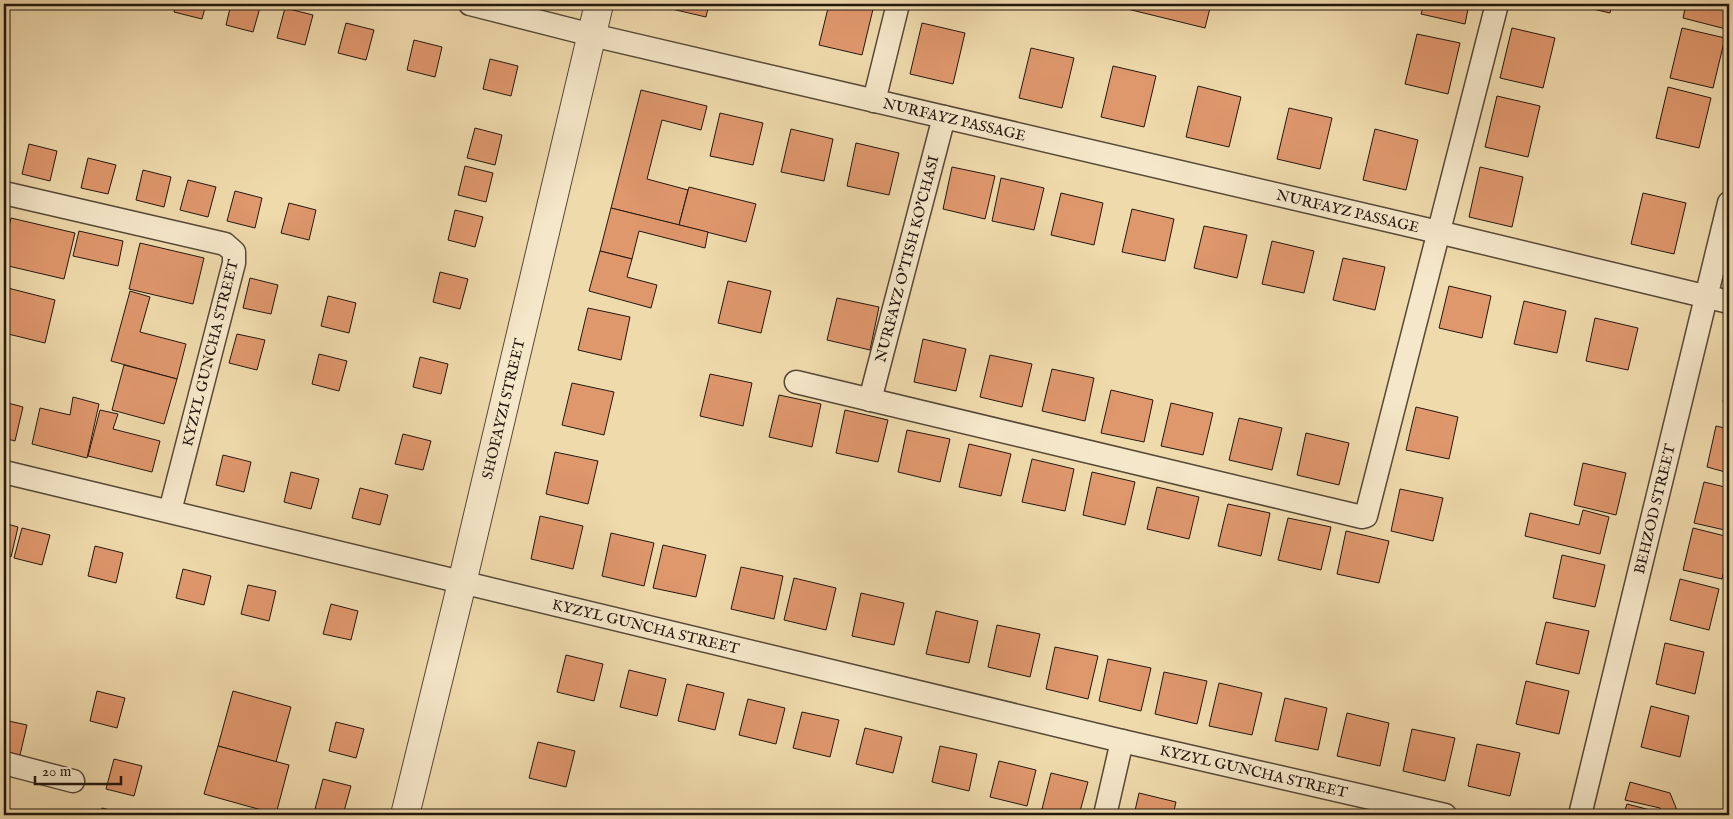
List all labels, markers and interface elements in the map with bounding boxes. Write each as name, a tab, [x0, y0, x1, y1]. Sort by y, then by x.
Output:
street label: NURFAYZ PASSAGE	[881, 94, 1028, 146]
street label: NURFAYZ O'TISH KO'CHASI	[871, 153, 944, 364]
street label: NURFAYZ PASSAGE	[1274, 186, 1421, 237]
street label: KYZYL GUNCHA STREET	[178, 258, 243, 449]
street label: SHOFAYZI STREET	[478, 337, 530, 481]
street label: BEHZOD STREET	[1630, 442, 1680, 576]
street label: KYZYL GUNCHA STREET	[550, 595, 741, 659]
street label: KYZYL GUNCHA STREET	[1158, 741, 1349, 802]
scale bar	[35, 754, 121, 786]
text: 20 m	[42, 762, 72, 781]

